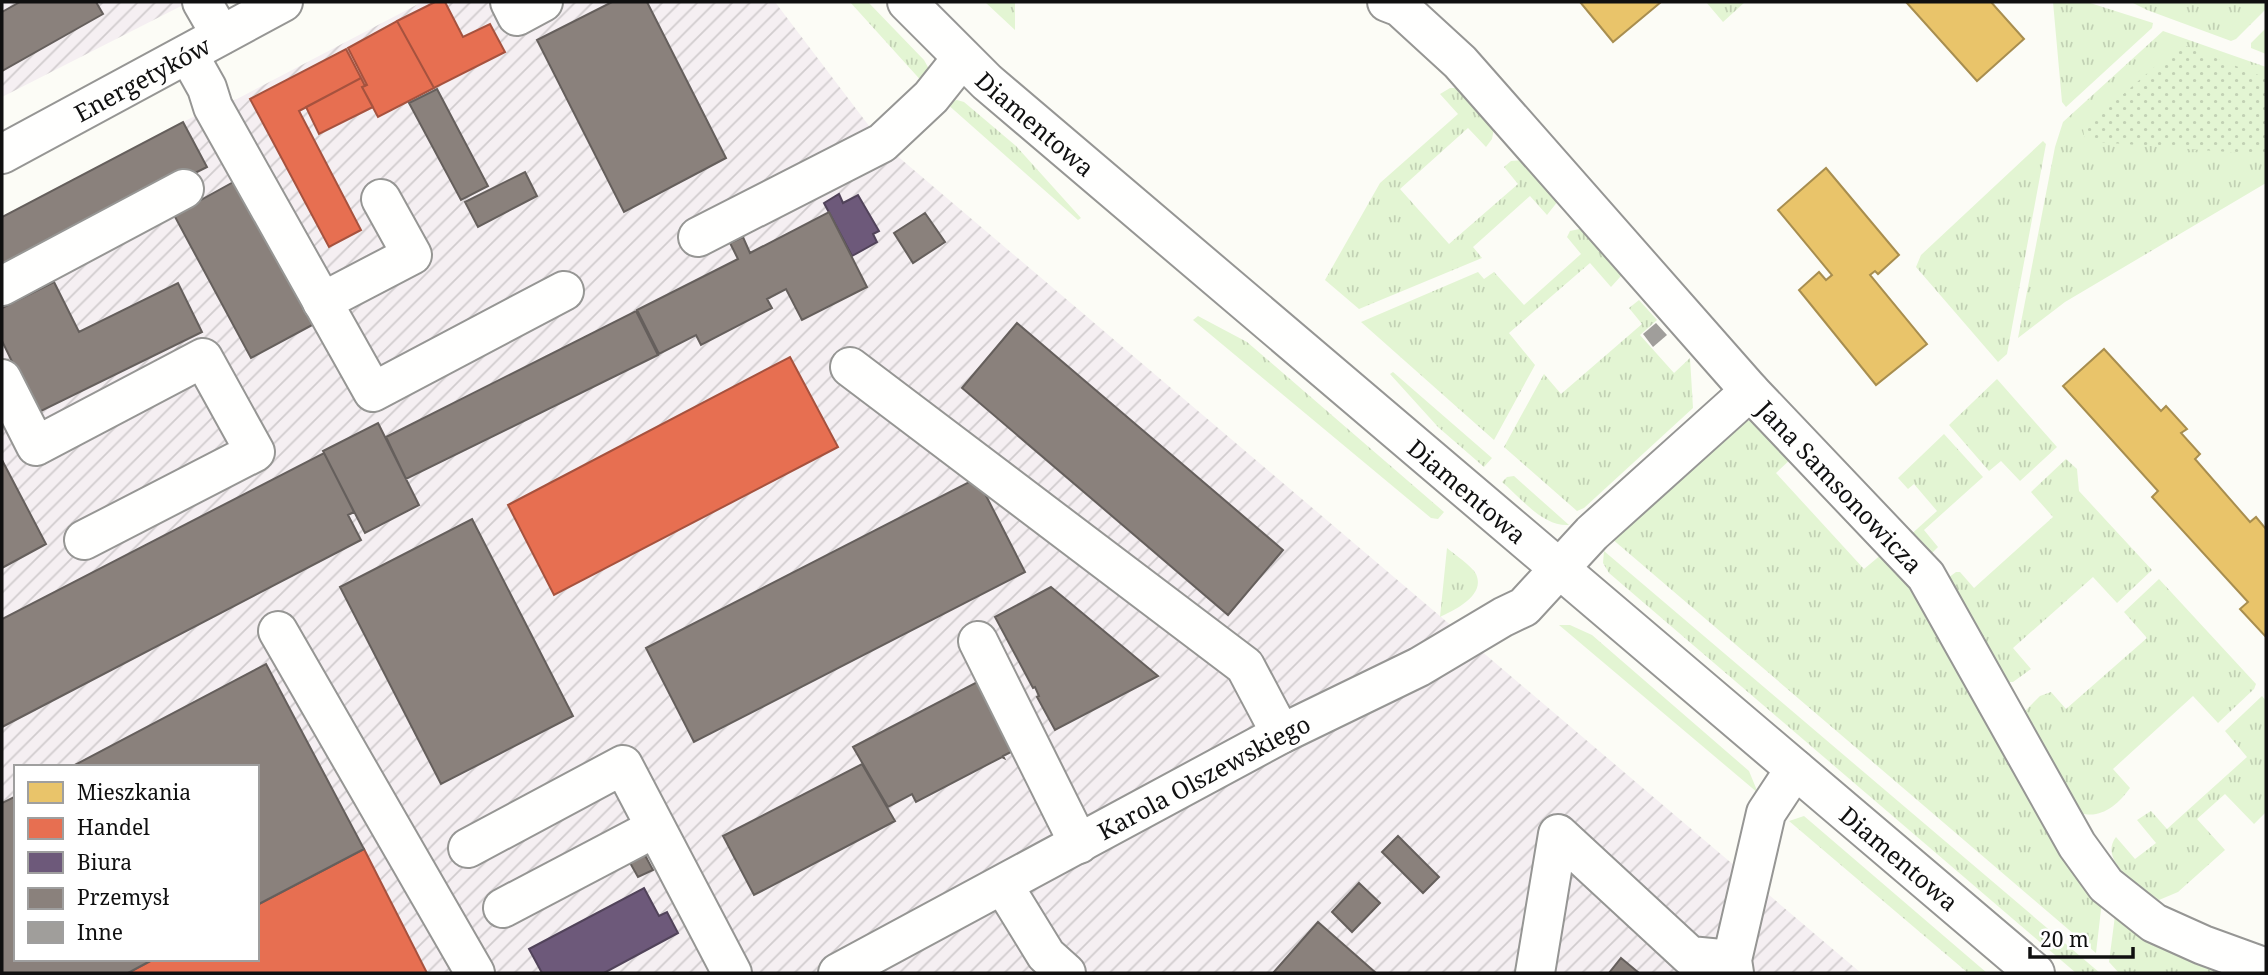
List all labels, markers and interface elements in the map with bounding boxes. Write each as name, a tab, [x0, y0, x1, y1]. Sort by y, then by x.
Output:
street label: Energetyków	[68, 28, 216, 129]
street label: Diamentowa	[969, 64, 1102, 183]
street label: Jana Samsonowicza	[1750, 392, 1930, 579]
street label: Diamentowa	[1401, 431, 1534, 551]
street label: Karola Olszewskiego	[1091, 706, 1315, 847]
legend	[14, 765, 259, 961]
text: Mieszkania	[77, 778, 191, 806]
street label: Diamentowa	[1833, 798, 1966, 918]
text: Handel	[77, 813, 150, 841]
text: Biura	[77, 848, 132, 876]
text: Przemysł	[77, 883, 169, 911]
scale bar	[2030, 916, 2133, 960]
text: Inne	[77, 918, 123, 946]
text: 20 m	[2040, 925, 2089, 953]

